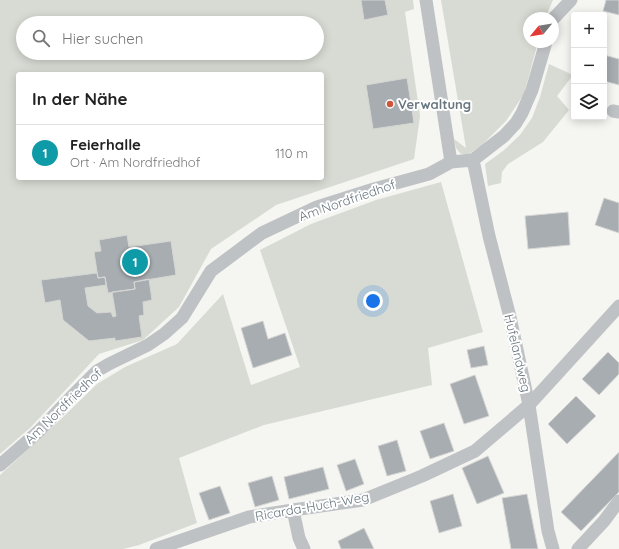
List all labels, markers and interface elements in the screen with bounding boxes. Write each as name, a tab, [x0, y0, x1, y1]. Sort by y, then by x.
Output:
north arrow	[523, 12, 559, 48]
map controls	[571, 12, 607, 120]
button: +	[571, 12, 607, 48]
search box	[16, 16, 324, 60]
icon: search	[30, 27, 52, 49]
text: Hier suchen	[62, 29, 143, 48]
button: −	[571, 48, 607, 84]
button: layers	[571, 84, 607, 120]
text: In der Nähe	[32, 88, 128, 109]
place label: Verwaltung	[398, 96, 471, 112]
marker: Verwaltung	[385, 99, 395, 109]
text: Feierhalle	[70, 135, 141, 154]
text: 1	[42, 145, 48, 161]
text: 110 m	[275, 145, 308, 161]
text: Ort · Am Nordfriedhof	[70, 154, 200, 170]
street label: Am Nordfriedhof	[296, 176, 398, 224]
pin: 1	[122, 247, 148, 277]
your location	[363, 291, 383, 311]
street label: Hufelandweg	[501, 312, 535, 394]
street label: Am Nordfriedhof	[21, 365, 105, 447]
street label: Ricarda-Huch-Weg	[254, 488, 370, 524]

